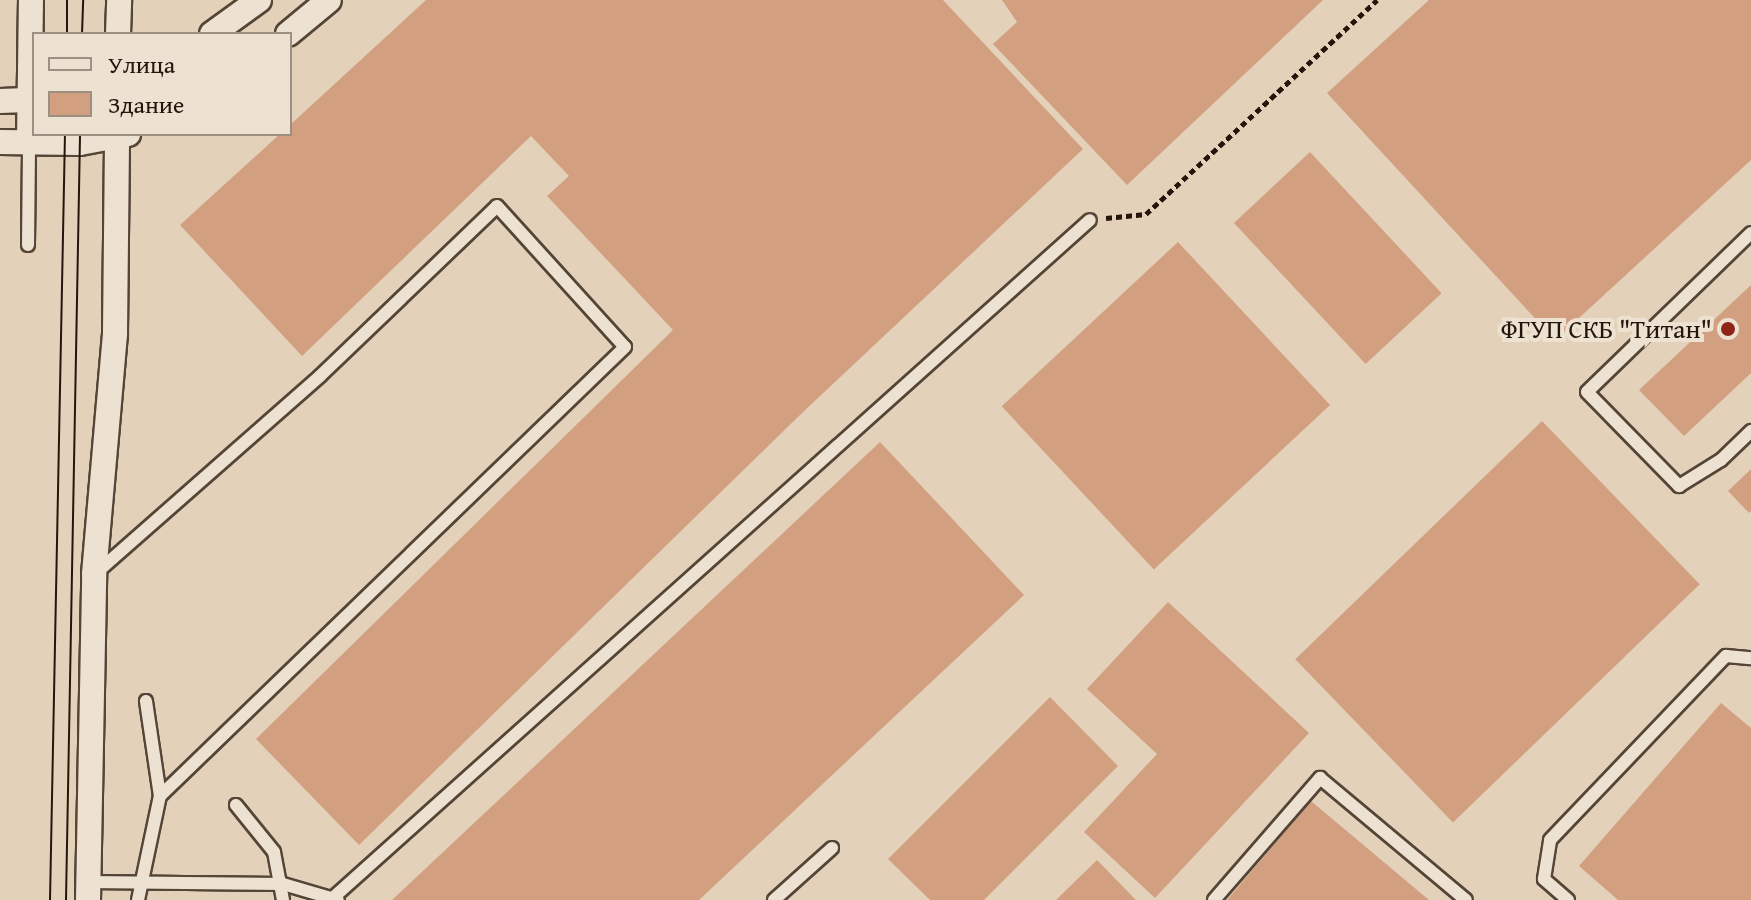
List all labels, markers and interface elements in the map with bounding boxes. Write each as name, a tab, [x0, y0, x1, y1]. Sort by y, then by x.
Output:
legend	[32, 32, 292, 136]
text: Улица	[108, 47, 175, 82]
text: Здание	[108, 87, 184, 122]
place label: ФГУП СКБ "Титан"	[1501, 313, 1712, 345]
marker: ФГУП СКБ "Титан"	[1719, 320, 1737, 338]

